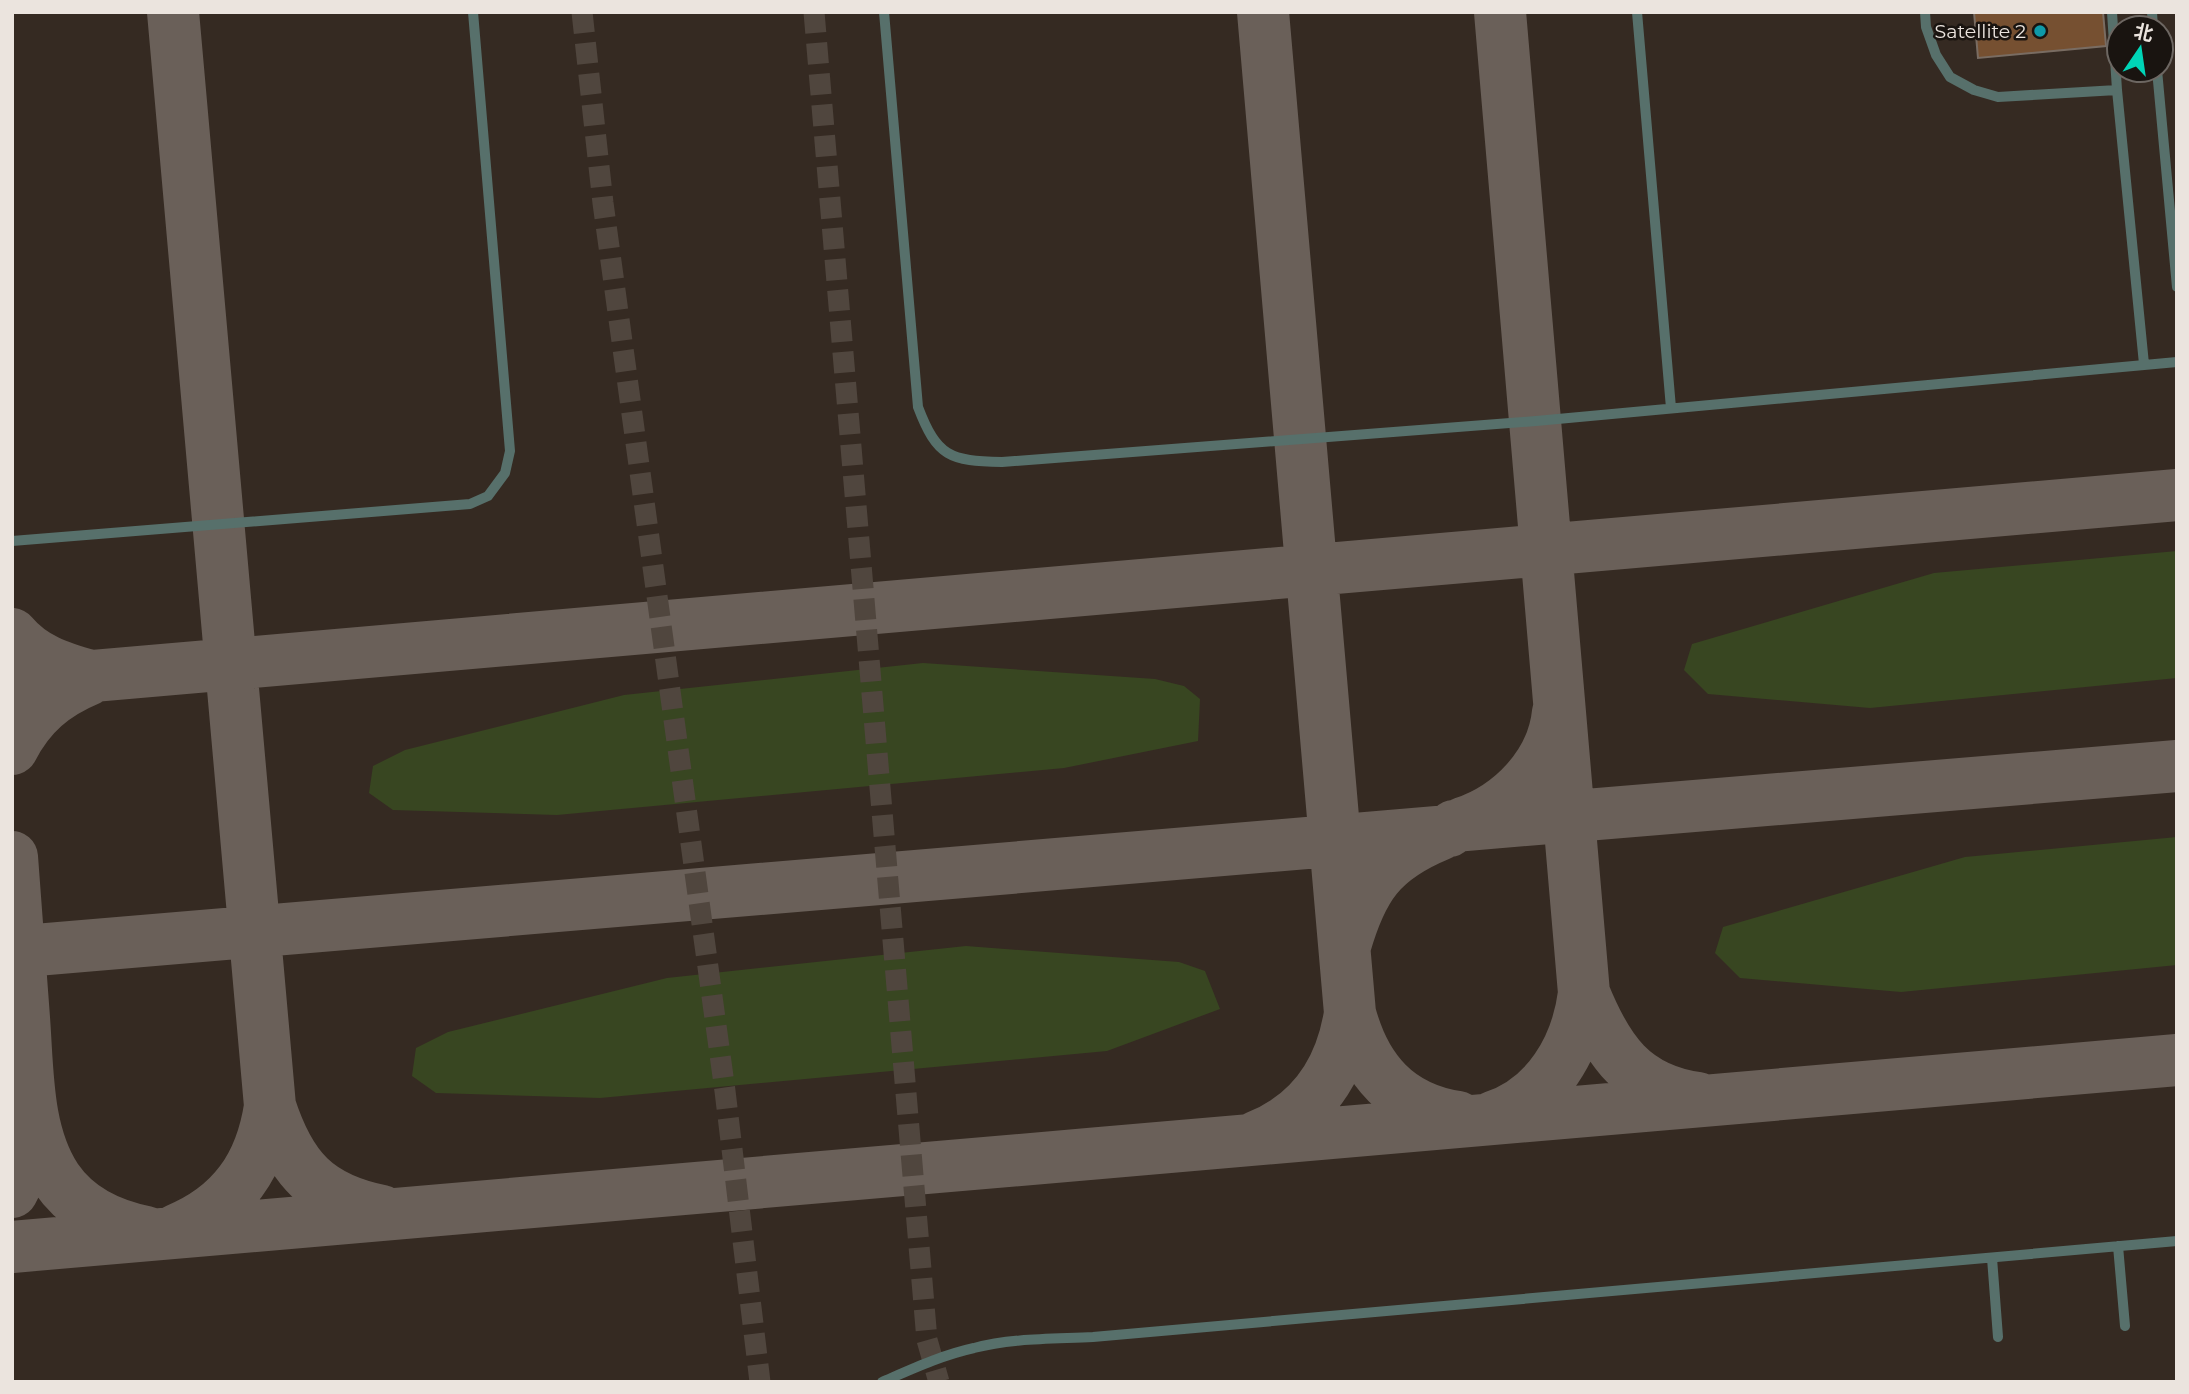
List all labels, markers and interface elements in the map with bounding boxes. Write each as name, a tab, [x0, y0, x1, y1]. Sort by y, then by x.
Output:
north arrow	[2105, 14, 2175, 84]
place label: Satellite 2	[1935, 20, 2026, 43]
text: 北	[2132, 20, 2156, 46]
marker: Satellite 2	[2032, 23, 2048, 39]

